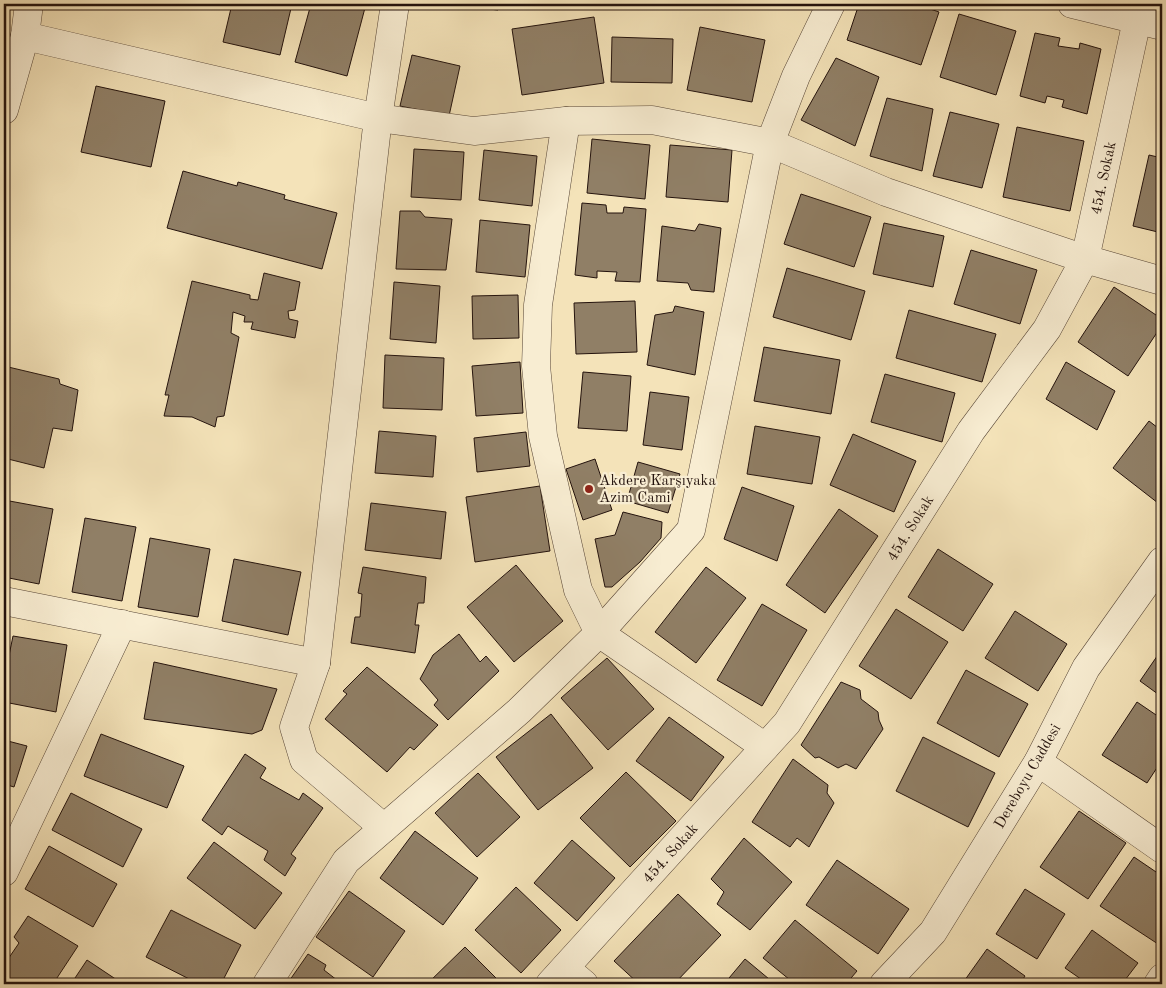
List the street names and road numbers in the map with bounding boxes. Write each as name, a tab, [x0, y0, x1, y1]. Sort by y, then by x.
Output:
street label: 454. Sokak	[1089, 140, 1120, 216]
street label: 454. Sokak	[885, 493, 937, 564]
street label: Dereboyu Caddesi	[992, 722, 1064, 831]
street label: 454. Sokak	[641, 821, 702, 887]

